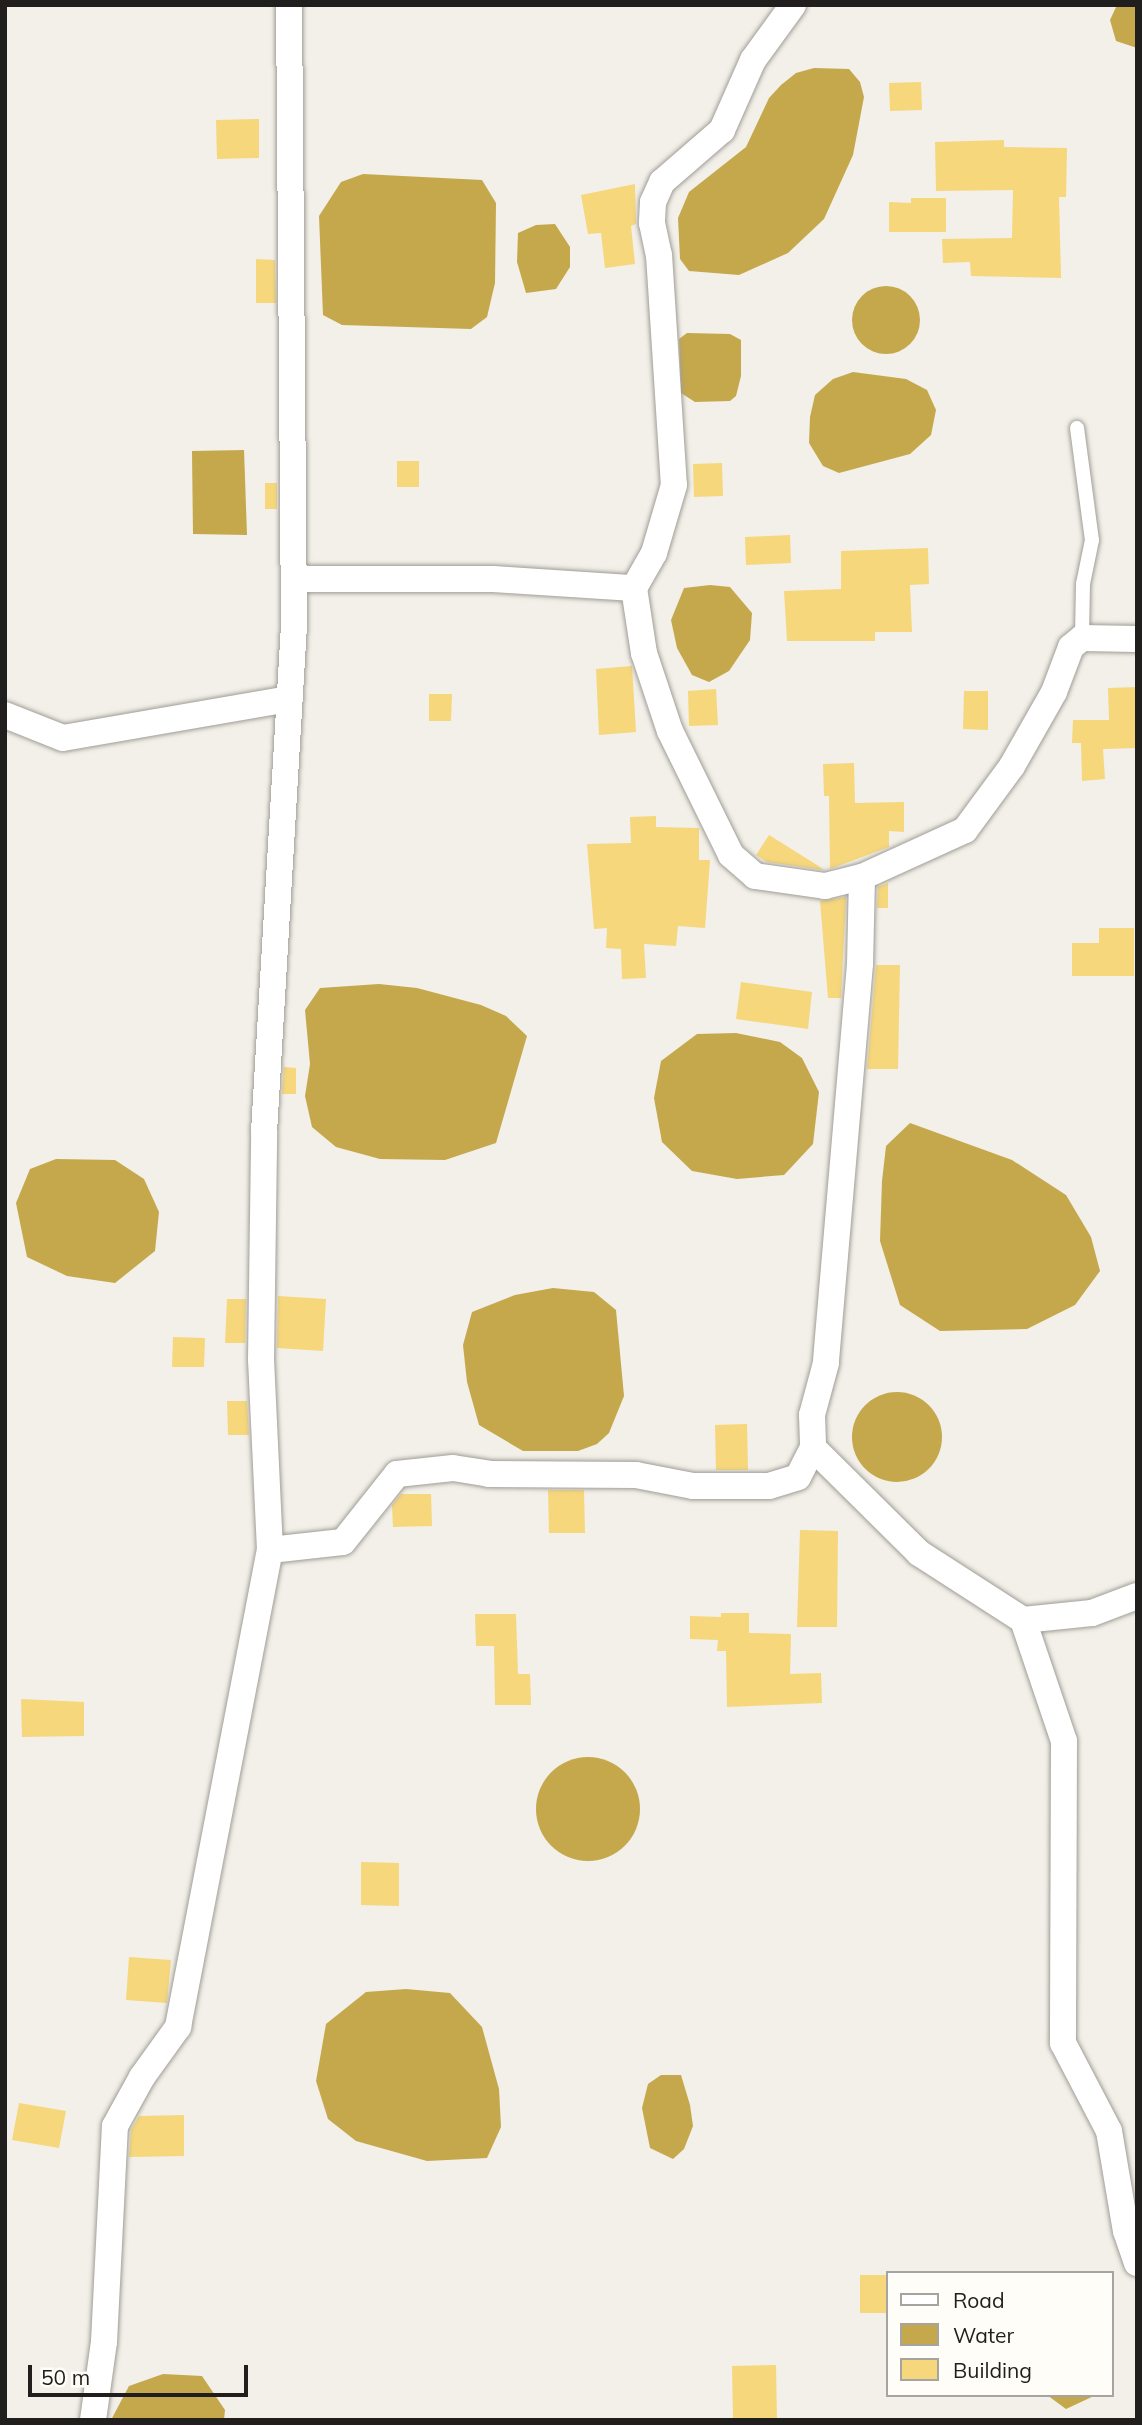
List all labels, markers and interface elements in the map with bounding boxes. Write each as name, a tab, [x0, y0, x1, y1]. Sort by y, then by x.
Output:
legend	[886, 2271, 1114, 2397]
text: Road	[953, 2287, 1004, 2313]
text: Water	[953, 2322, 1014, 2348]
scale bar	[32, 2352, 252, 2396]
text: Building	[953, 2357, 1032, 2383]
text: 50 m	[41, 2364, 90, 2390]

